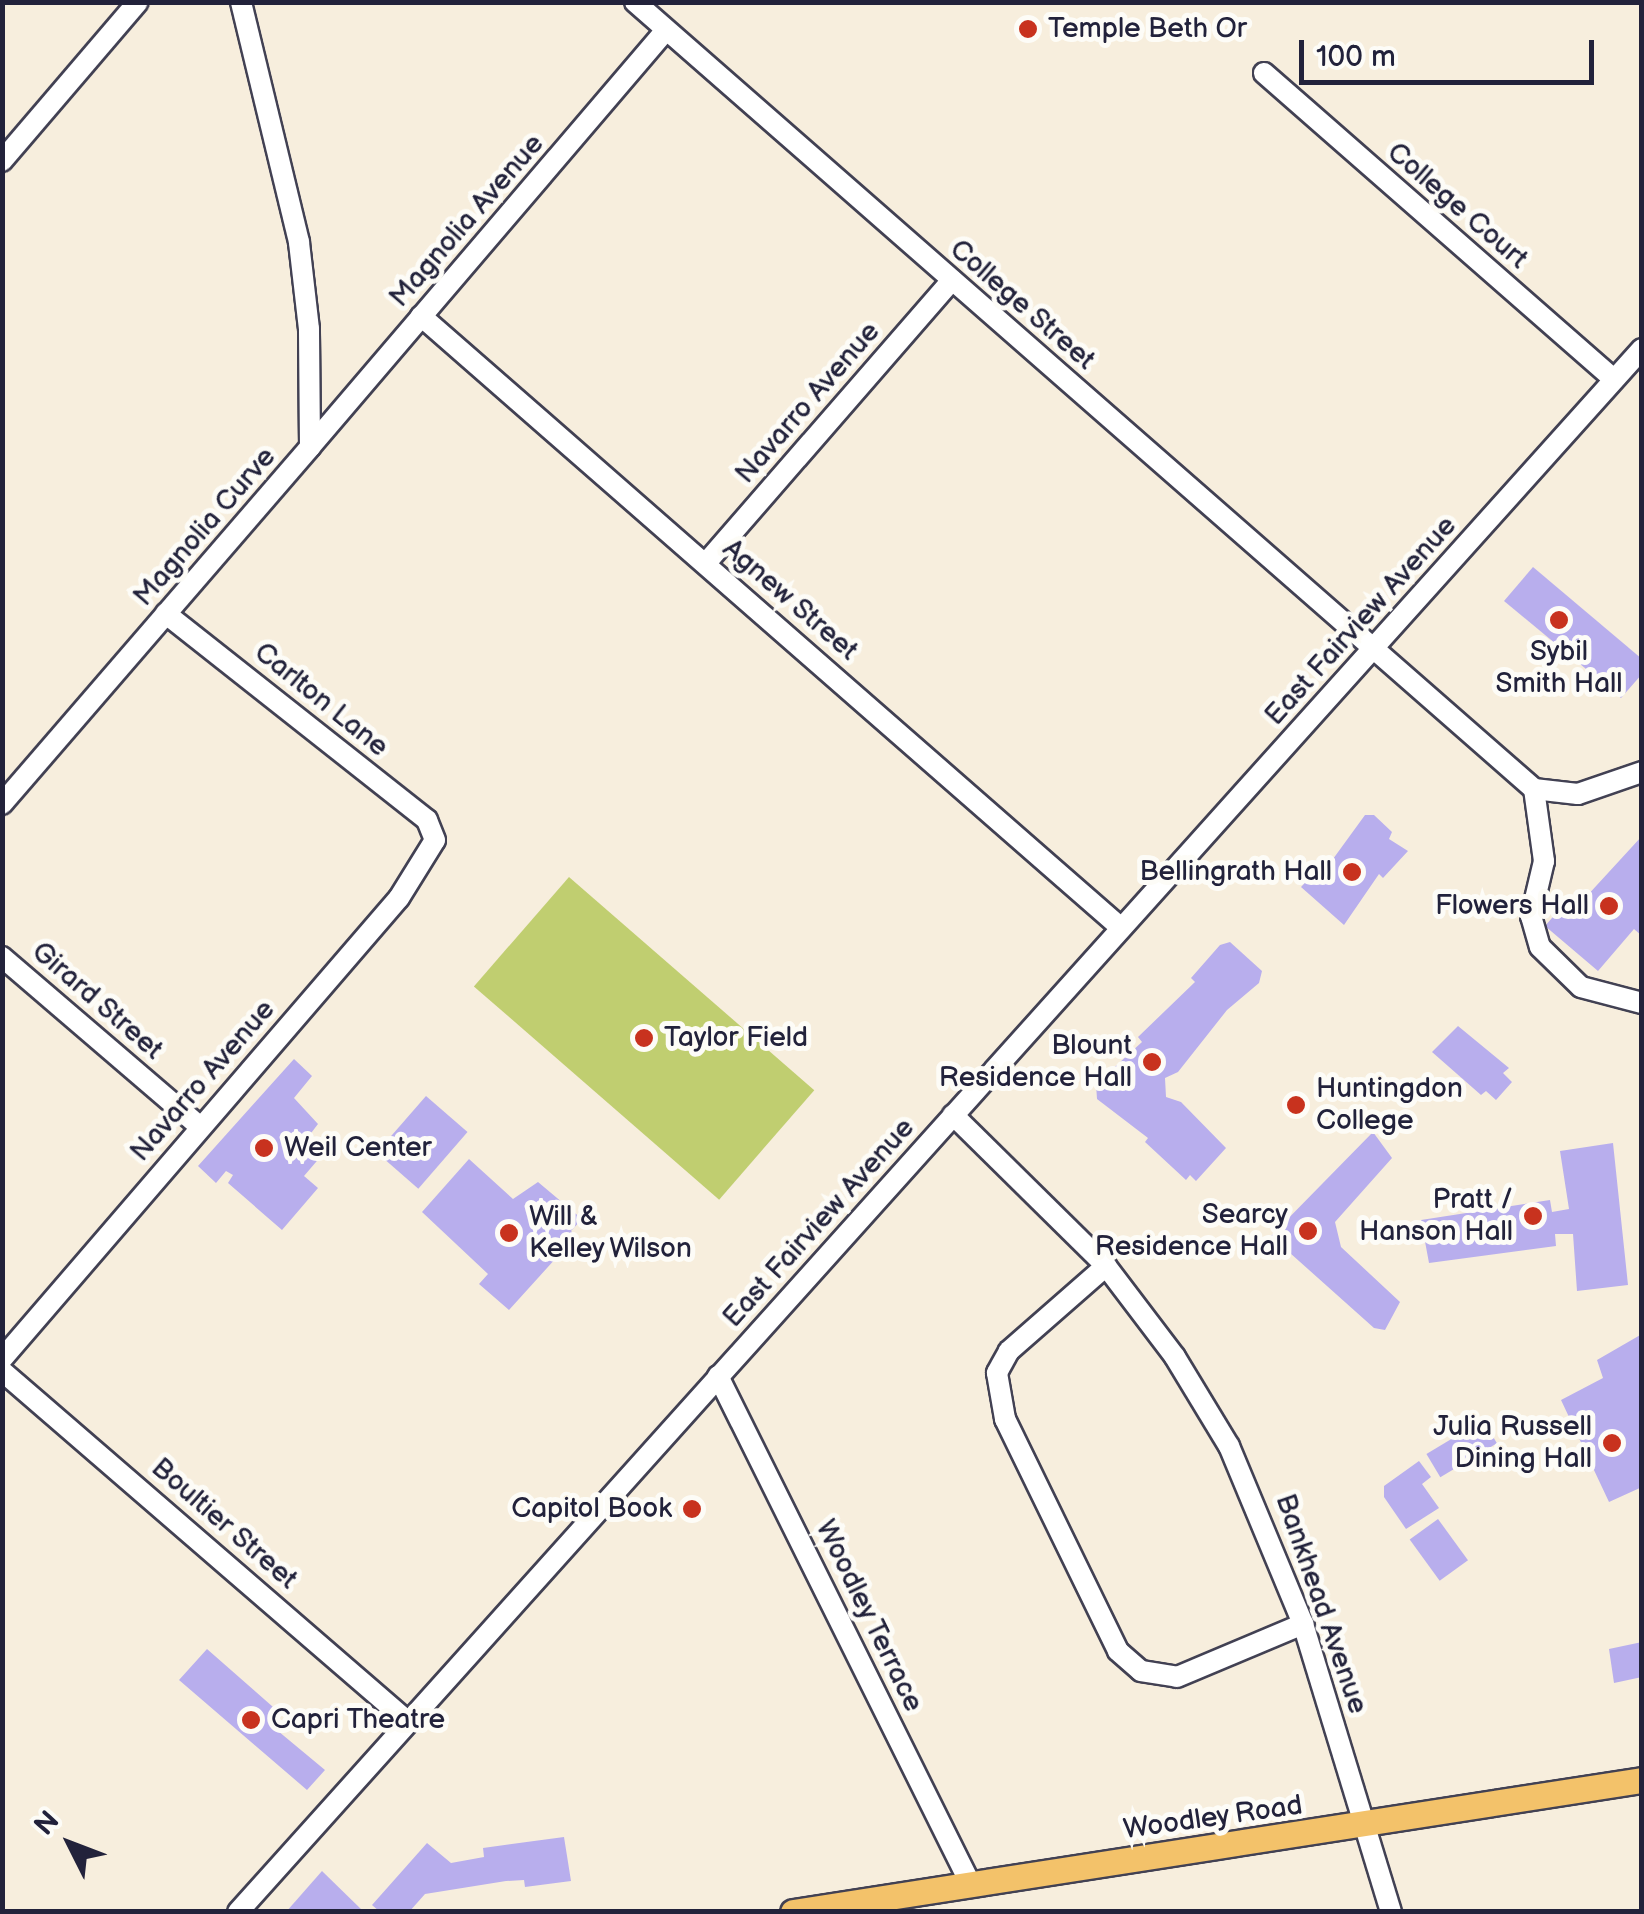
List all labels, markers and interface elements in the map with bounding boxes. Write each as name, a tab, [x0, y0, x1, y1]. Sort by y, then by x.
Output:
place label: Temple Beth Or	[1048, 12, 1247, 46]
marker: Temple Beth Or	[1017, 18, 1039, 40]
scale bar	[1304, 20, 1599, 82]
text: 100 m	[1316, 39, 1396, 75]
street label: Magnolia Avenue	[383, 128, 551, 314]
street label: College Court	[1380, 136, 1534, 276]
street label: College Street	[942, 233, 1102, 377]
street label: Navarro Avenue	[729, 315, 887, 491]
street label: Magnolia Curve	[127, 441, 283, 613]
street label: East Fairview Avenue	[1258, 510, 1464, 732]
street label: Agnew Street	[715, 532, 865, 668]
marker: Sybil Smith Hall	[1548, 609, 1570, 631]
place label: Sybil Smith Hall	[1495, 635, 1623, 701]
street label: Carlton Lane	[247, 636, 395, 764]
place label: Bellingrath Hall	[1139, 855, 1332, 889]
marker: Bellingrath Hall	[1341, 861, 1363, 883]
place label: Flowers Hall	[1435, 889, 1589, 923]
marker: Flowers Hall	[1598, 895, 1620, 917]
street label: Girard Street	[24, 935, 170, 1067]
street label: Navarro Avenue	[124, 993, 282, 1169]
place label: Taylor Field	[664, 1021, 808, 1055]
marker: Taylor Field	[633, 1027, 655, 1049]
place label: Blount Residence Hall	[939, 1029, 1132, 1095]
marker: Blount Residence Hall	[1141, 1051, 1163, 1073]
place label: Huntingdon College	[1316, 1072, 1463, 1138]
marker: Huntingdon College	[1285, 1094, 1307, 1116]
street label: East Fairview Avenue	[716, 1112, 922, 1334]
place label: Weil Center	[284, 1131, 432, 1165]
marker: Weil Center	[253, 1137, 275, 1159]
place label: Pratt / Hanson Hall	[1359, 1183, 1513, 1249]
place label: Searcy Residence Hall	[1095, 1198, 1288, 1264]
place label: Will & Kelley Wilson	[529, 1200, 695, 1266]
marker: Pratt / Hanson Hall	[1522, 1205, 1544, 1227]
marker: Searcy Residence Hall	[1297, 1220, 1319, 1242]
marker: Will & Kelley Wilson	[498, 1222, 520, 1244]
place label: Julia Russell Dining Hall	[1433, 1410, 1592, 1476]
marker: Julia Russell Dining Hall	[1601, 1432, 1623, 1454]
street label: Boultier Street	[144, 1451, 304, 1597]
street label: Bankhead Avenue	[1268, 1490, 1374, 1718]
place label: Capitol Book	[511, 1492, 672, 1526]
marker: Capitol Book	[681, 1498, 703, 1520]
street label: Woodley Terrace	[807, 1513, 931, 1719]
place label: Capri Theatre	[271, 1703, 446, 1737]
marker: Capri Theatre	[240, 1709, 262, 1731]
street label: Woodley Road	[1121, 1789, 1305, 1847]
north arrow	[20, 1794, 120, 1894]
text: N	[28, 1805, 67, 1842]

